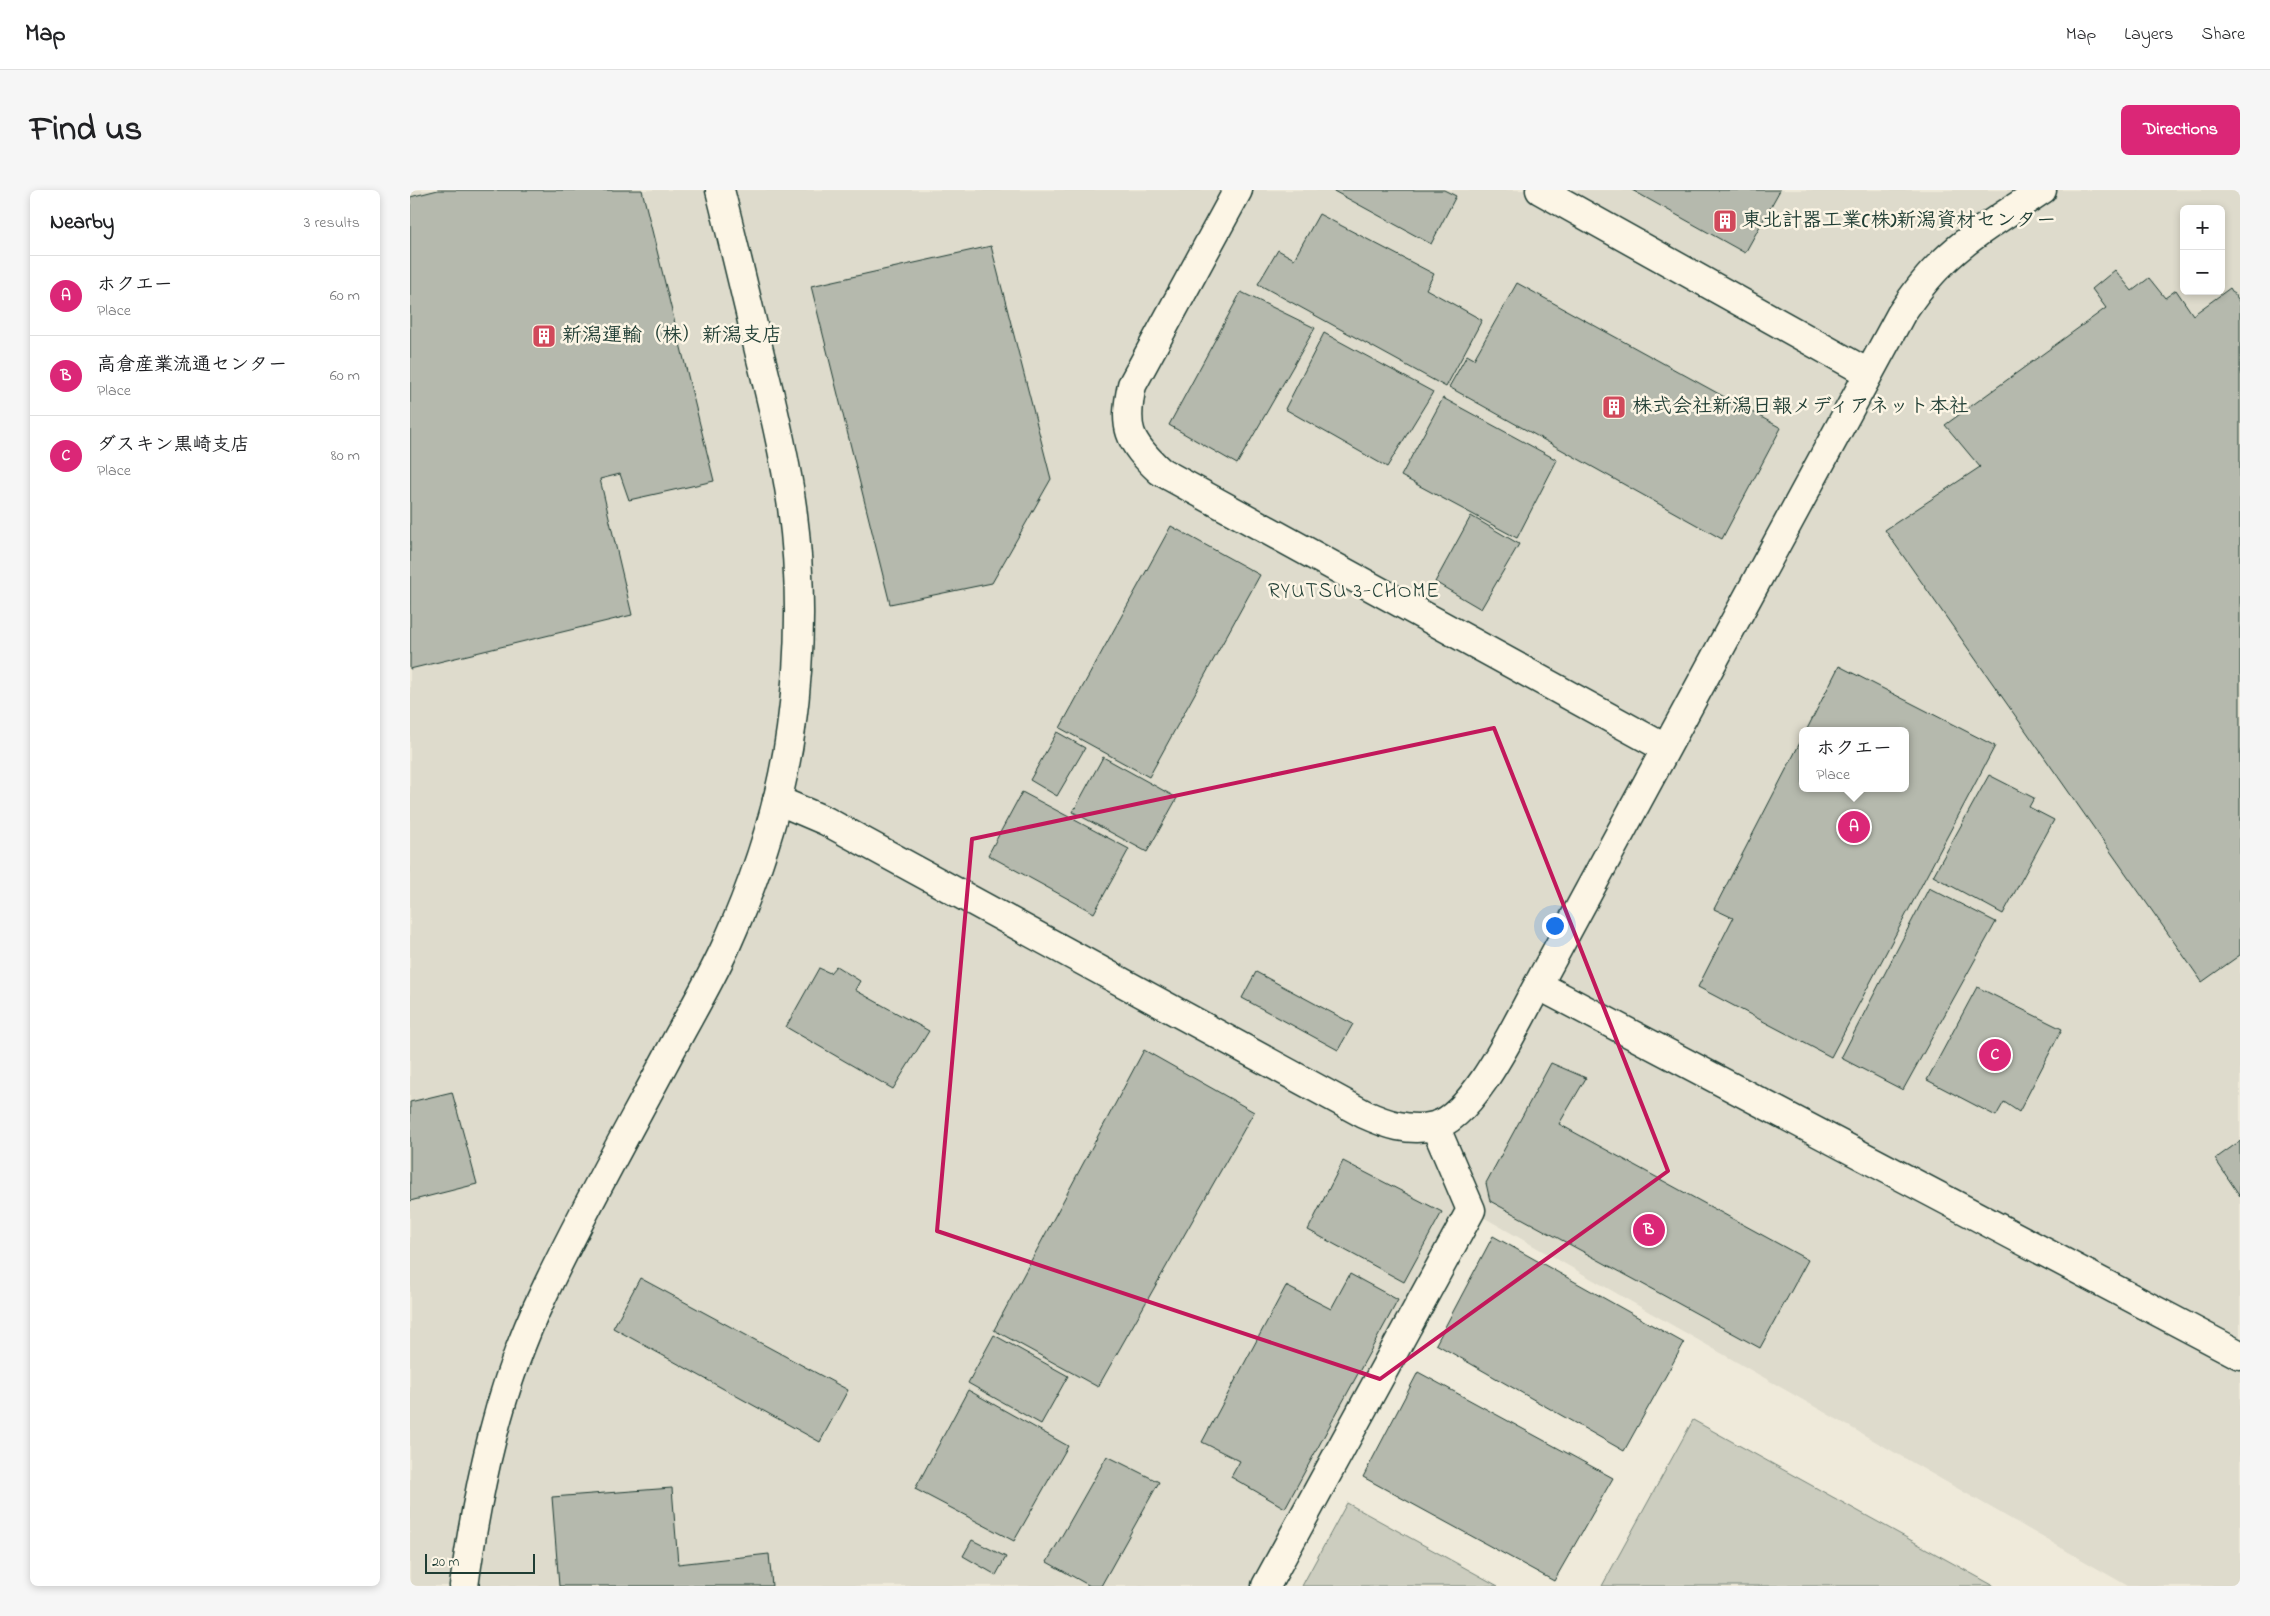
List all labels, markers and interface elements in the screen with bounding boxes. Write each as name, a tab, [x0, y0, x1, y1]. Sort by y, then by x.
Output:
text: Map	[25, 17, 66, 52]
text: Map	[2066, 22, 2096, 48]
text: Layers	[2124, 22, 2174, 48]
text: Share	[2202, 22, 2245, 48]
text: Find us	[30, 105, 142, 156]
button: Directions	[2121, 105, 2240, 155]
map controls	[2180, 205, 2225, 295]
button: +	[2180, 205, 2225, 250]
place label: 東北計器工業(株)新潟資材センター	[1742, 207, 2056, 236]
text: Nearby	[50, 208, 114, 238]
building icon: 東北計器工業(株)新潟資材センター	[1712, 208, 1738, 234]
text: 3 results	[304, 211, 360, 235]
button: −	[2180, 250, 2225, 295]
text: ホクエー	[97, 272, 173, 299]
text: A	[61, 284, 71, 308]
text: 60 m	[330, 284, 360, 308]
text: Place	[97, 299, 131, 323]
place label: 新潟運輸（株）新潟支店	[562, 322, 782, 351]
building icon: 新潟運輸（株）新潟支店	[531, 323, 557, 349]
text: 高倉産業流通センター	[97, 352, 287, 379]
text: B	[61, 364, 71, 388]
text: 60 m	[330, 364, 360, 388]
text: Place	[97, 379, 131, 403]
place label: 株式会社新潟日報メディアネット本社	[1632, 393, 1969, 422]
building icon: 株式会社新潟日報メディアネット本社	[1601, 394, 1627, 420]
text: ダスキン黒崎支店	[97, 432, 249, 459]
text: C	[62, 444, 70, 468]
text: 80 m	[331, 444, 360, 468]
text: Place	[97, 459, 131, 483]
district label: RYUTSU 3-CHOME	[1268, 577, 1440, 607]
popup	[1799, 727, 1909, 792]
text: ホクエー	[1816, 736, 1892, 763]
text: Place	[1816, 763, 1850, 787]
pin: A	[1838, 808, 1870, 846]
your location	[1542, 913, 1568, 939]
pin: C	[1979, 1036, 2011, 1074]
pin: B	[1633, 1211, 1665, 1249]
scale bar	[425, 1551, 535, 1574]
text: 20 m	[432, 1552, 459, 1573]

